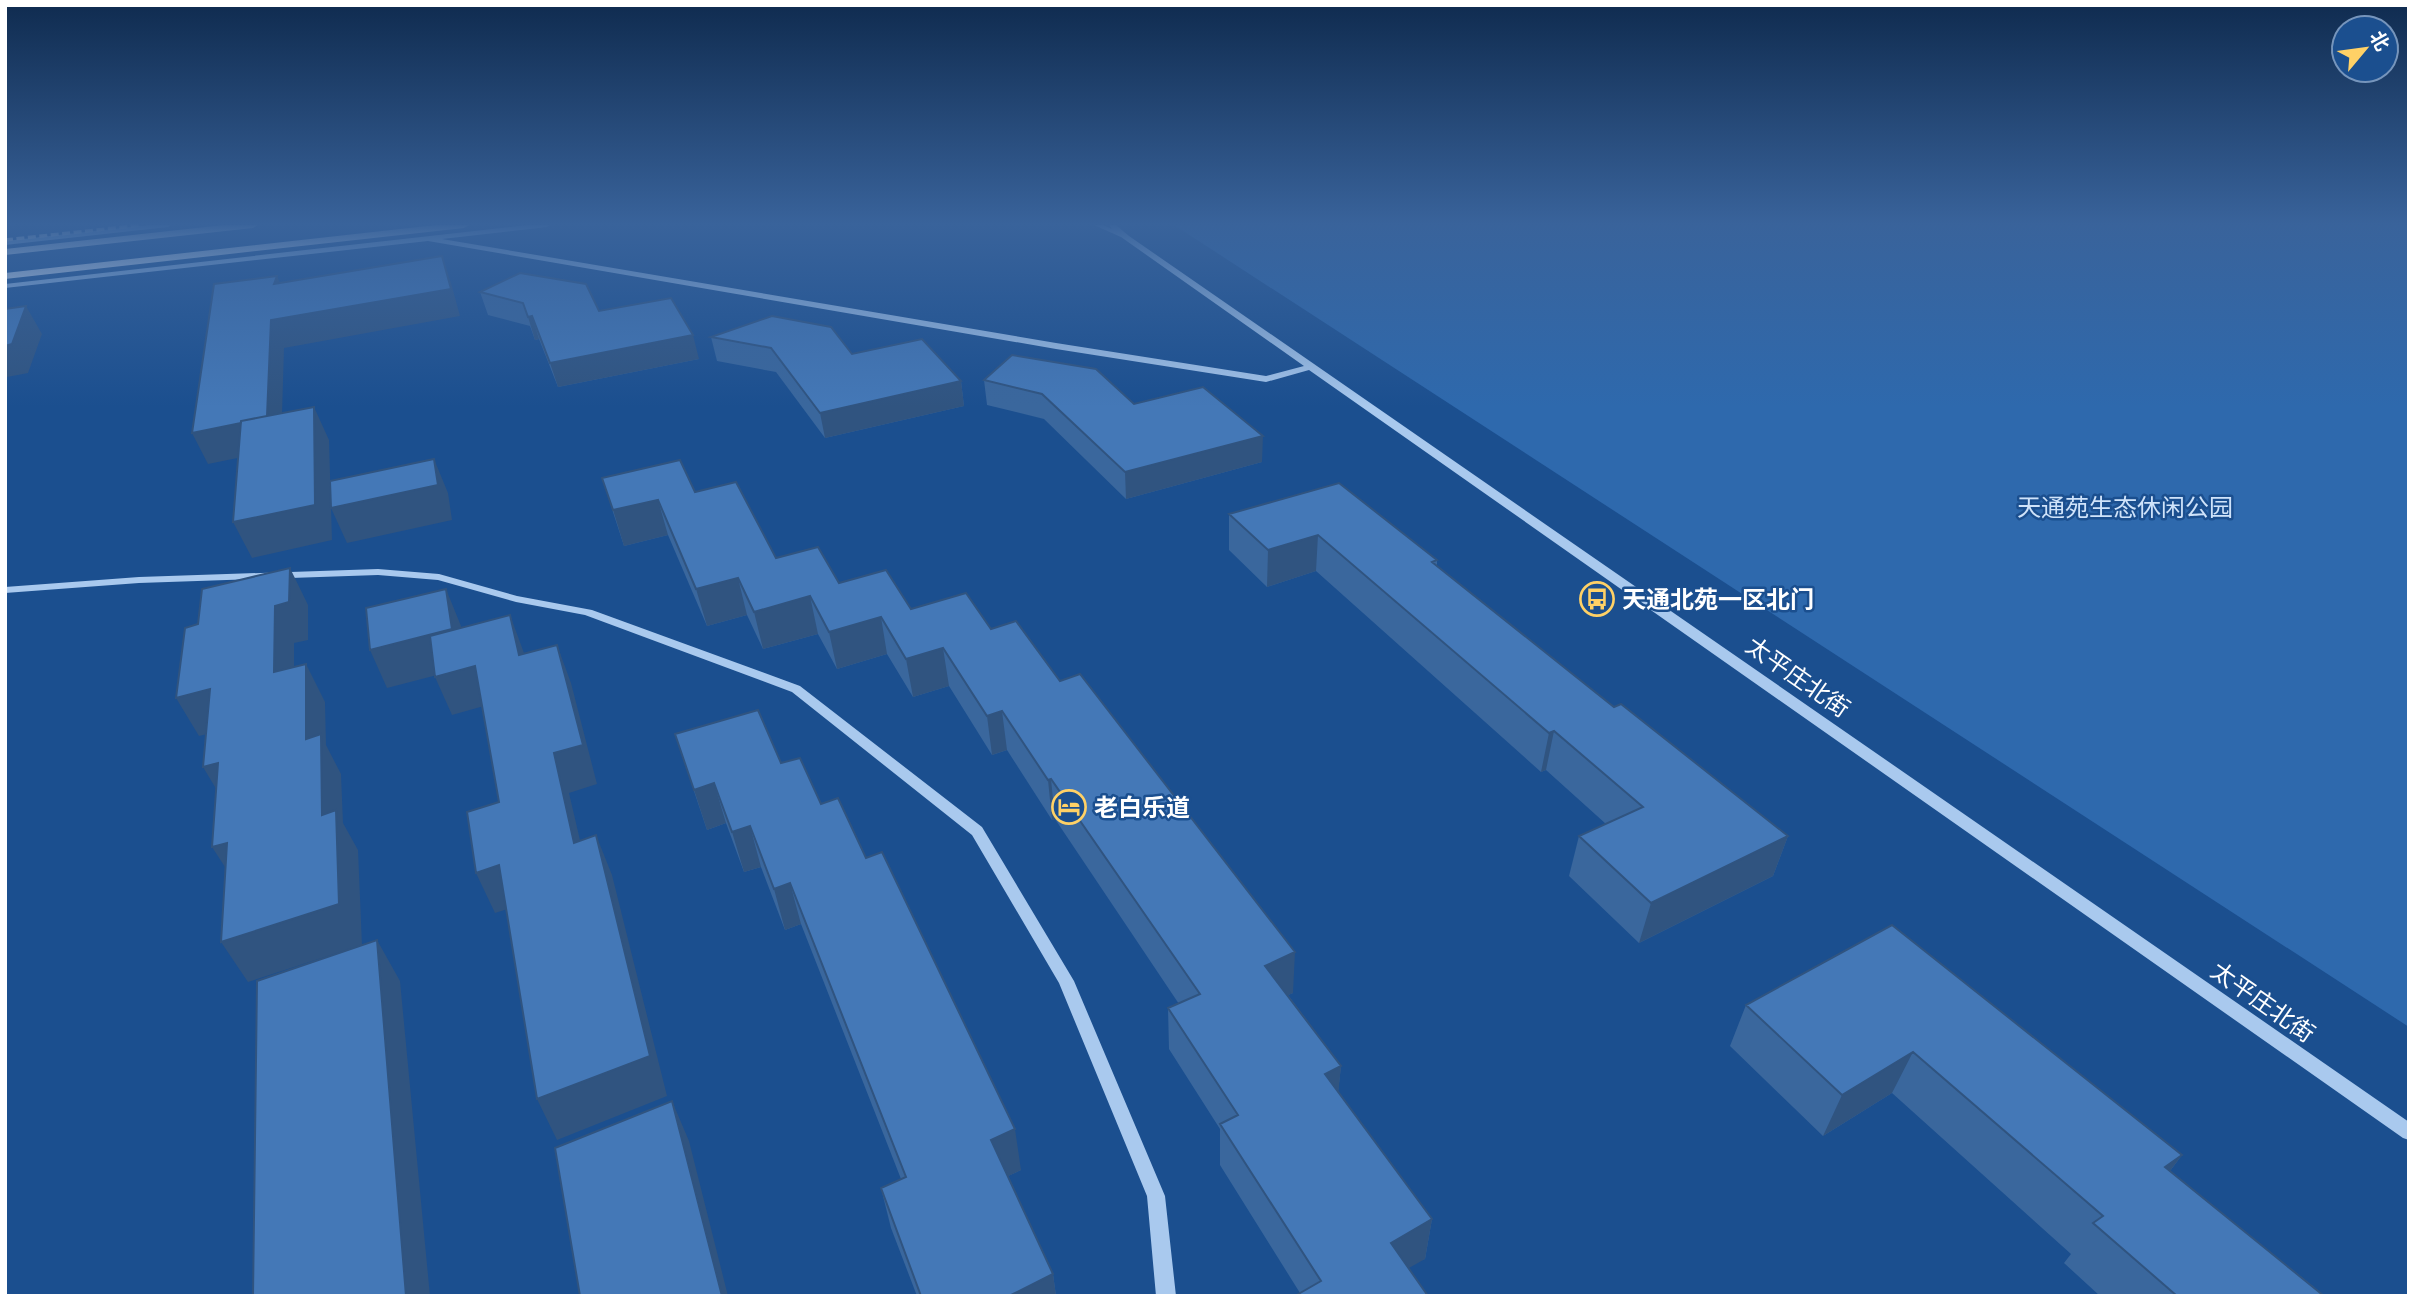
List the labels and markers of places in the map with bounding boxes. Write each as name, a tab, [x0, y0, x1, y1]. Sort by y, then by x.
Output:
bus stop icon: 天通北苑一区北门	[1578, 580, 1616, 618]
place label: 天通北苑一区北门	[1622, 585, 1814, 614]
hotel icon: 老白乐道	[1050, 788, 1088, 826]
place label: 老白乐道	[1094, 793, 1190, 822]

